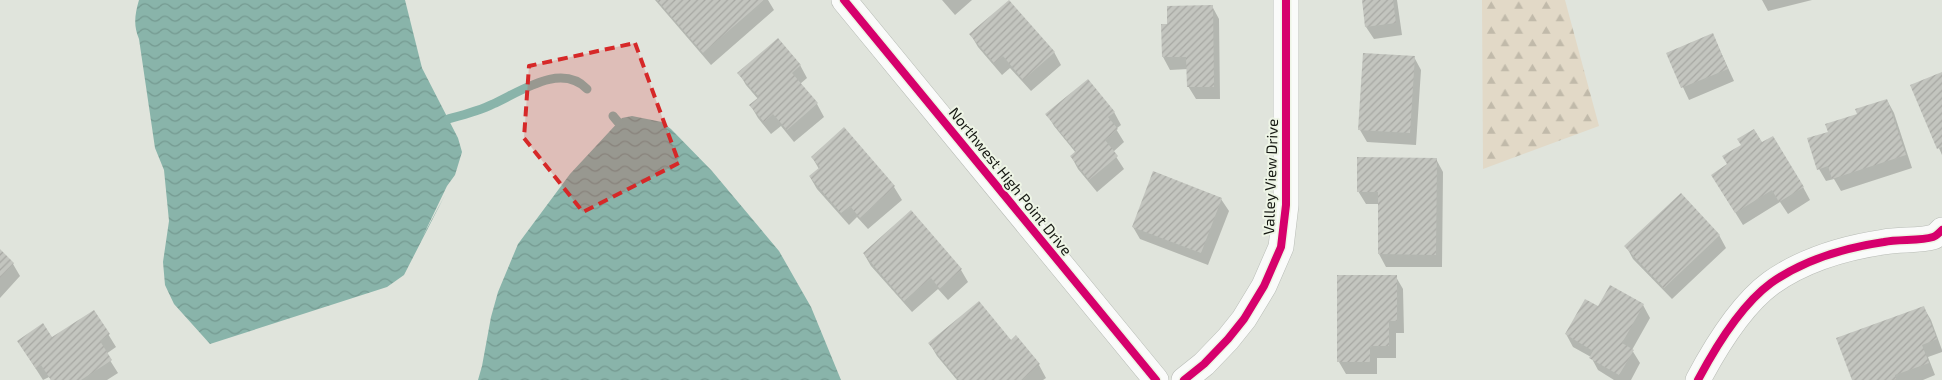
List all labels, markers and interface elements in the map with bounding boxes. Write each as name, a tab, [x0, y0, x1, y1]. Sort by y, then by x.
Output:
street label: Northwest High Point Drive	[946, 103, 1076, 259]
street label: Valley View Drive	[1259, 119, 1281, 235]

